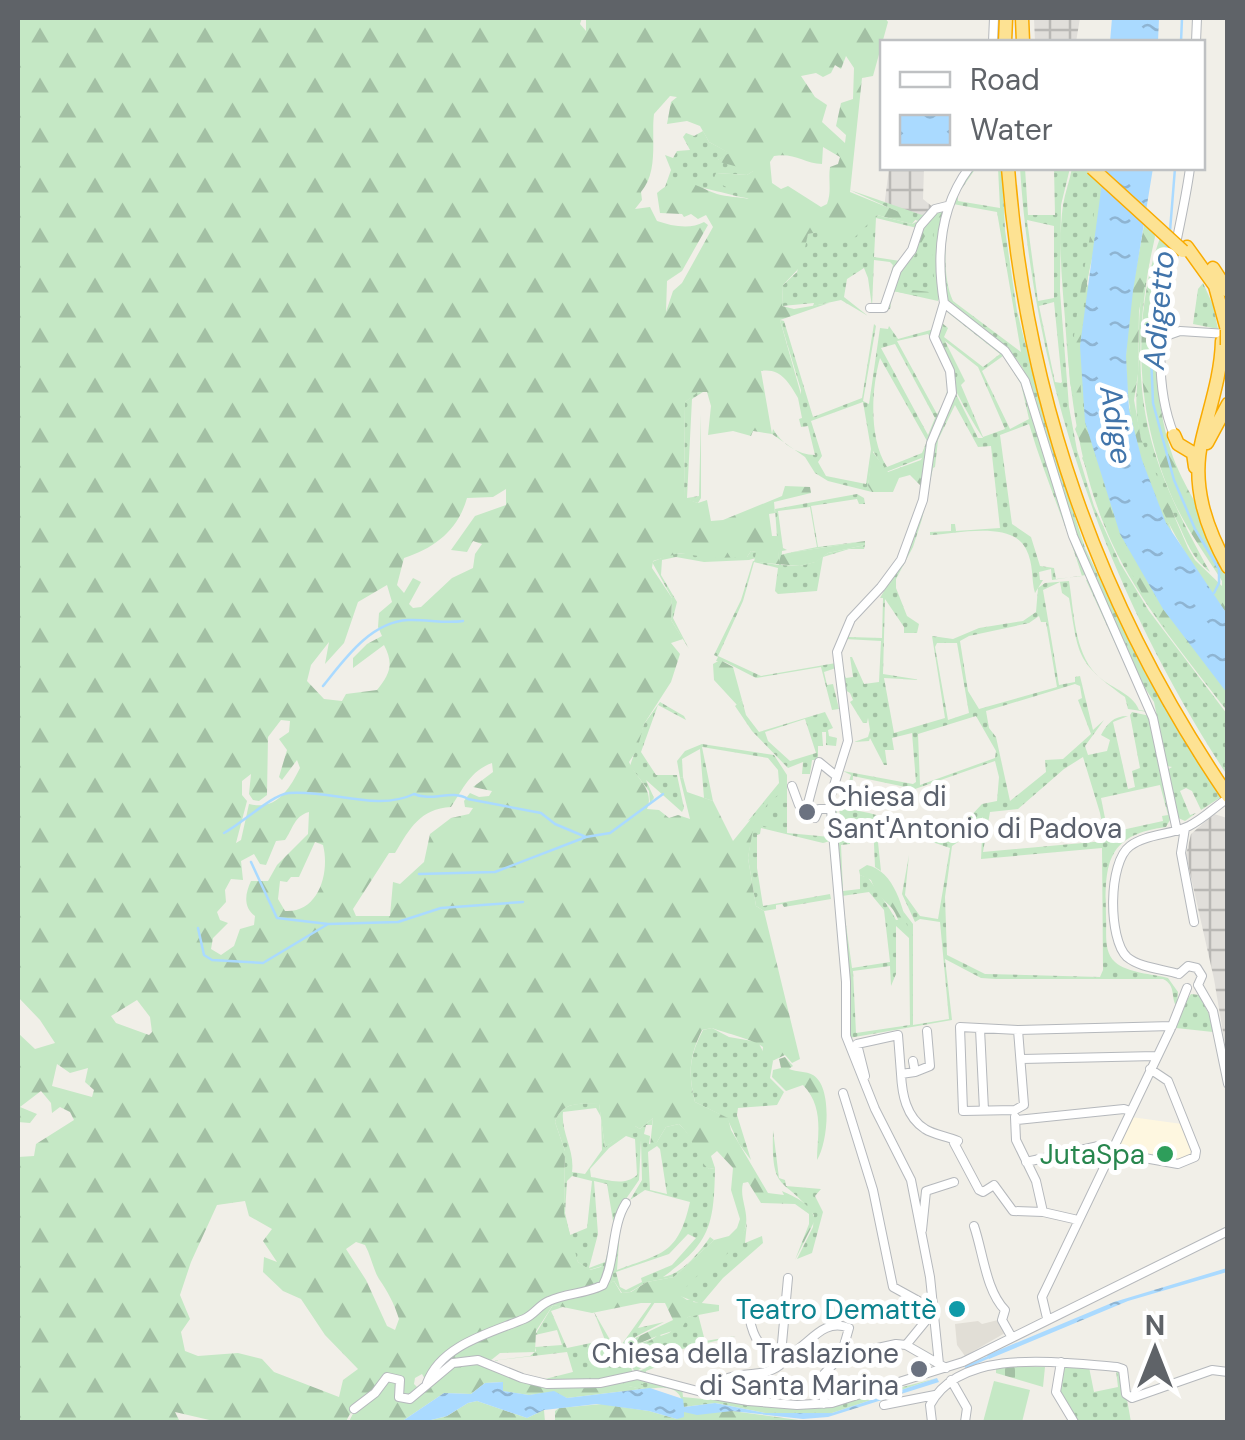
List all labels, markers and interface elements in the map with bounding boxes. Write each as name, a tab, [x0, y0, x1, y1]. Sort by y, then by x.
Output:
legend	[880, 40, 1205, 170]
text: Road	[970, 60, 1040, 99]
text: Water	[970, 110, 1053, 149]
water label: Adigetto	[1134, 249, 1183, 372]
water label: Adige	[1091, 382, 1142, 467]
place label: Chiesa di Sant'Antonio di Padova	[827, 778, 1122, 847]
marker: Chiesa di Sant'Antonio di Padova	[796, 801, 818, 823]
place label: JutaSpa	[1040, 1136, 1145, 1173]
marker: JutaSpa	[1154, 1143, 1176, 1165]
place label: Teatro Demattè	[736, 1291, 937, 1328]
marker: Teatro Demattè	[946, 1298, 968, 1320]
north arrow	[1105, 1300, 1205, 1400]
text: N	[1145, 1307, 1165, 1344]
place label: Chiesa della Traslazione di Santa Marina	[591, 1335, 899, 1404]
marker: Chiesa della Traslazione di Santa Marina	[908, 1358, 930, 1380]

